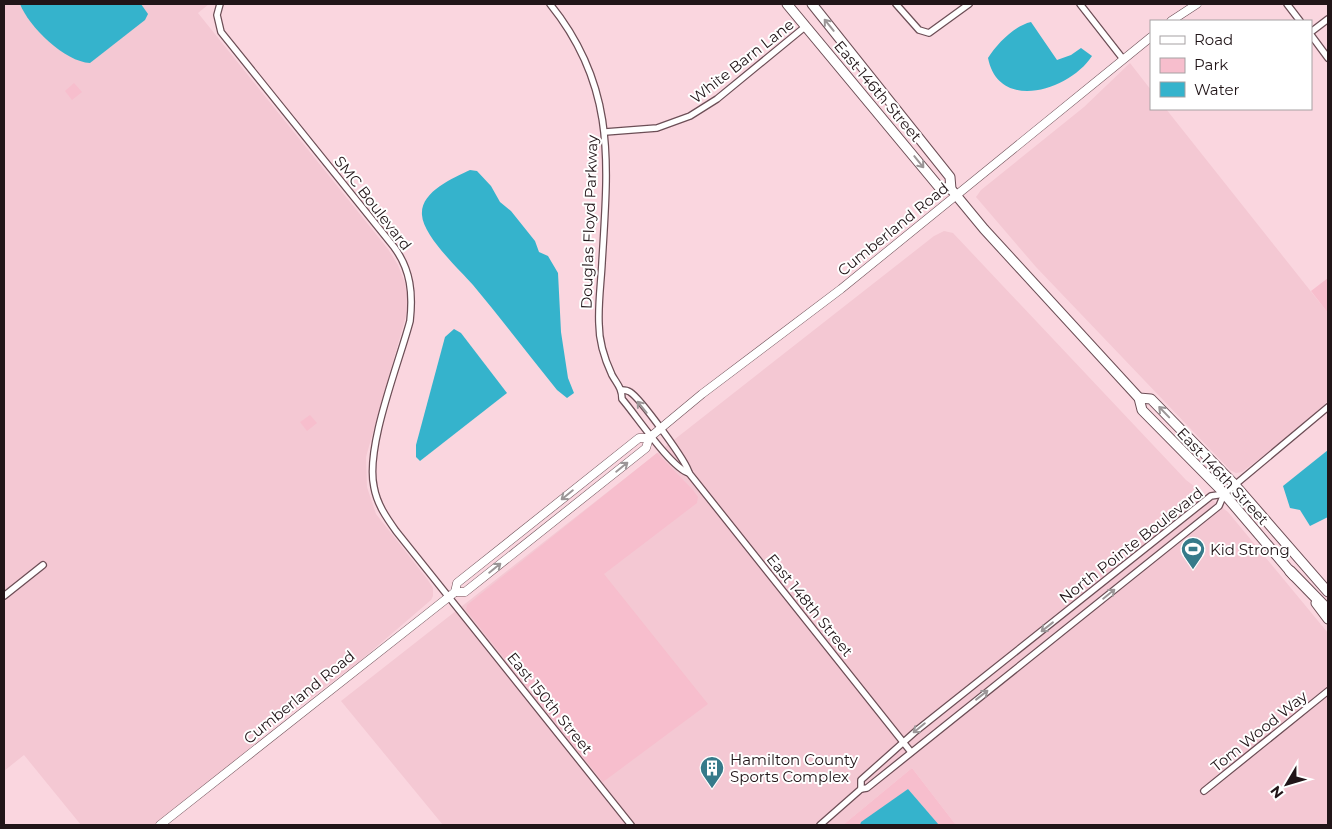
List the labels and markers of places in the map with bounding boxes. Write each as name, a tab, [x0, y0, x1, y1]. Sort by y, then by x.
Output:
sports icon: Kid Strong	[1180, 536, 1206, 570]
place label: Kid Strong	[1210, 540, 1290, 559]
place label: Hamilton County Sports Complex	[730, 750, 859, 786]
building icon: Hamilton County Sports Complex	[699, 755, 725, 789]

